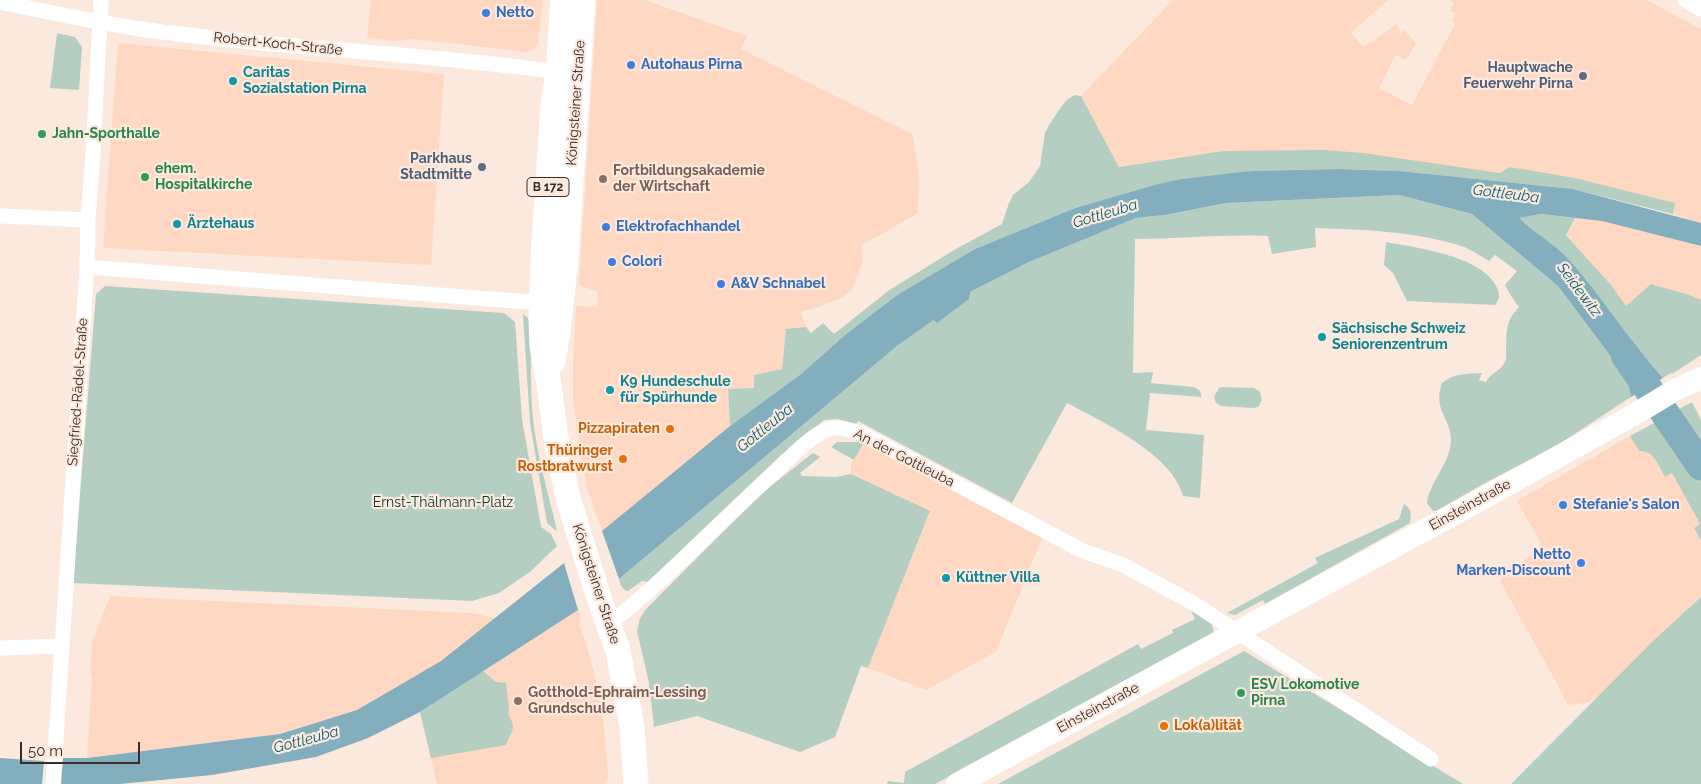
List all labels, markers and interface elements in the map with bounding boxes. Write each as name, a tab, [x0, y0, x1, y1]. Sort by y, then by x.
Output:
place label: Netto	[496, 5, 534, 21]
marker: Netto	[480, 7, 492, 19]
street label: Robert-Koch-Straße	[213, 29, 343, 59]
street label: Königsteiner Straße	[563, 40, 589, 166]
place label: Autohaus Pirna	[641, 57, 742, 73]
marker: Autohaus Pirna	[625, 59, 637, 71]
place label: Hauptwache Feuerwehr Pirna	[1463, 60, 1573, 92]
place label: Caritas Sozialstation Pirna	[243, 65, 367, 98]
marker: Hauptwache Feuerwehr Pirna	[1577, 70, 1589, 82]
marker: Caritas Sozialstation Pirna	[227, 75, 239, 87]
place label: Jahn-Sporthalle	[52, 126, 160, 142]
marker: Jahn-Sporthalle	[36, 128, 48, 140]
place label: Parkhaus Stadtmitte	[400, 151, 472, 184]
place label: ehem. Hospitalkirche	[155, 161, 252, 193]
marker: Parkhaus Stadtmitte	[476, 161, 488, 173]
place label: Fortbildungsakademie der Wirtschaft	[613, 163, 765, 196]
marker: ehem. Hospitalkirche	[139, 171, 151, 183]
marker: Fortbildungsakademie der Wirtschaft	[597, 173, 609, 185]
road number: B 172	[527, 178, 569, 196]
water label: Gottleuba	[1472, 181, 1540, 207]
water label: Gottleuba	[1070, 196, 1140, 232]
place label: Ärztehaus	[187, 216, 254, 232]
marker: Ärztehaus	[171, 218, 183, 230]
place label: Elektrofachhandel	[616, 219, 740, 235]
marker: Elektrofachhandel	[600, 221, 612, 233]
place label: Colori	[622, 254, 662, 270]
marker: Colori	[606, 256, 618, 268]
water label: Seidewitz	[1553, 259, 1605, 321]
place label: A&V Schnabel	[731, 276, 825, 292]
marker: A&V Schnabel	[715, 278, 727, 290]
street label: Siegfried-Rädel-Straße	[64, 317, 92, 467]
place label: Sächsische Schweiz Seniorenzentrum	[1332, 321, 1466, 354]
marker: Sächsische Schweiz Seniorenzentrum	[1316, 331, 1328, 343]
place label: K9 Hundeschule für Spürhunde	[620, 374, 731, 407]
marker: K9 Hundeschule für Spürhunde	[604, 384, 616, 396]
water label: Gottleuba	[733, 400, 797, 456]
place label: Pizzapiraten	[578, 421, 660, 437]
marker: Pizzapiraten	[664, 423, 676, 435]
street label: An der Gottleuba	[851, 425, 957, 491]
place label: Thüringer Rostbratwurst	[518, 443, 613, 476]
marker: Thüringer Rostbratwurst	[617, 453, 629, 465]
street label: Einsteinstraße	[1426, 476, 1514, 534]
park label: Ernst-Thälmann-Platz	[373, 495, 513, 511]
place label: Stefanie's Salon	[1573, 497, 1680, 513]
marker: Stefanie's Salon	[1557, 499, 1569, 511]
street label: Königsteiner Straße	[569, 522, 623, 646]
place label: Netto Marken-Discount	[1456, 547, 1571, 580]
marker: Netto Marken-Discount	[1575, 557, 1587, 569]
place label: Küttner Villa	[956, 570, 1040, 586]
marker: Küttner Villa	[940, 572, 952, 584]
place label: ESV Lokomotive Pirna	[1251, 677, 1359, 710]
street label: Einsteinstraße	[1054, 679, 1142, 737]
place label: Gotthold-Ephraim-Lessing Grundschule	[528, 685, 706, 718]
marker: ESV Lokomotive Pirna	[1235, 687, 1247, 699]
marker: Gotthold-Ephraim-Lessing Grundschule	[512, 695, 524, 707]
place label: Lok(a)lität	[1174, 718, 1242, 734]
marker: Lok(a)lität	[1158, 720, 1170, 732]
water label: Gottleuba	[271, 723, 341, 757]
scale bar	[22, 732, 142, 764]
text: 50 m	[28, 742, 63, 760]

